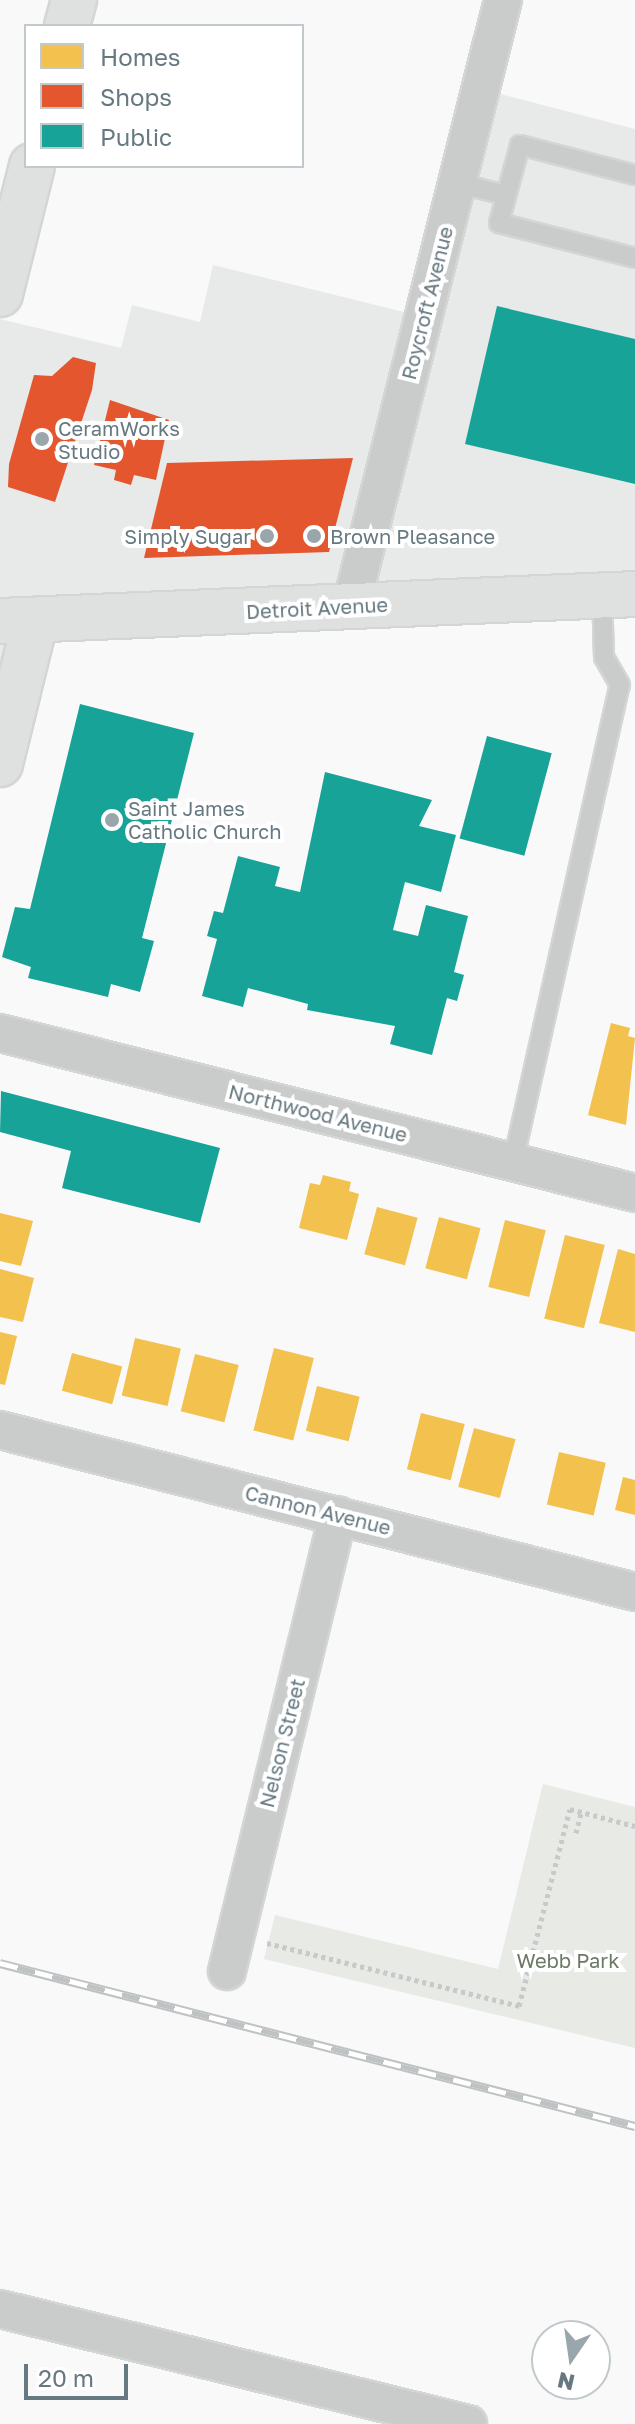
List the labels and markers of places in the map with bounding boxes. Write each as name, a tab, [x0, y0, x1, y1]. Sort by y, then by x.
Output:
place label: CeramWorks Studio	[58, 416, 180, 463]
marker: CeramWorks Studio	[33, 430, 51, 448]
place label: Simply Sugar	[124, 524, 251, 548]
place label: Brown Pleasance	[330, 524, 495, 548]
marker: Simply Sugar	[258, 527, 276, 545]
marker: Brown Pleasance	[305, 527, 323, 545]
place label: Saint James Catholic Church	[128, 796, 281, 843]
marker: Saint James Catholic Church	[103, 811, 121, 829]

